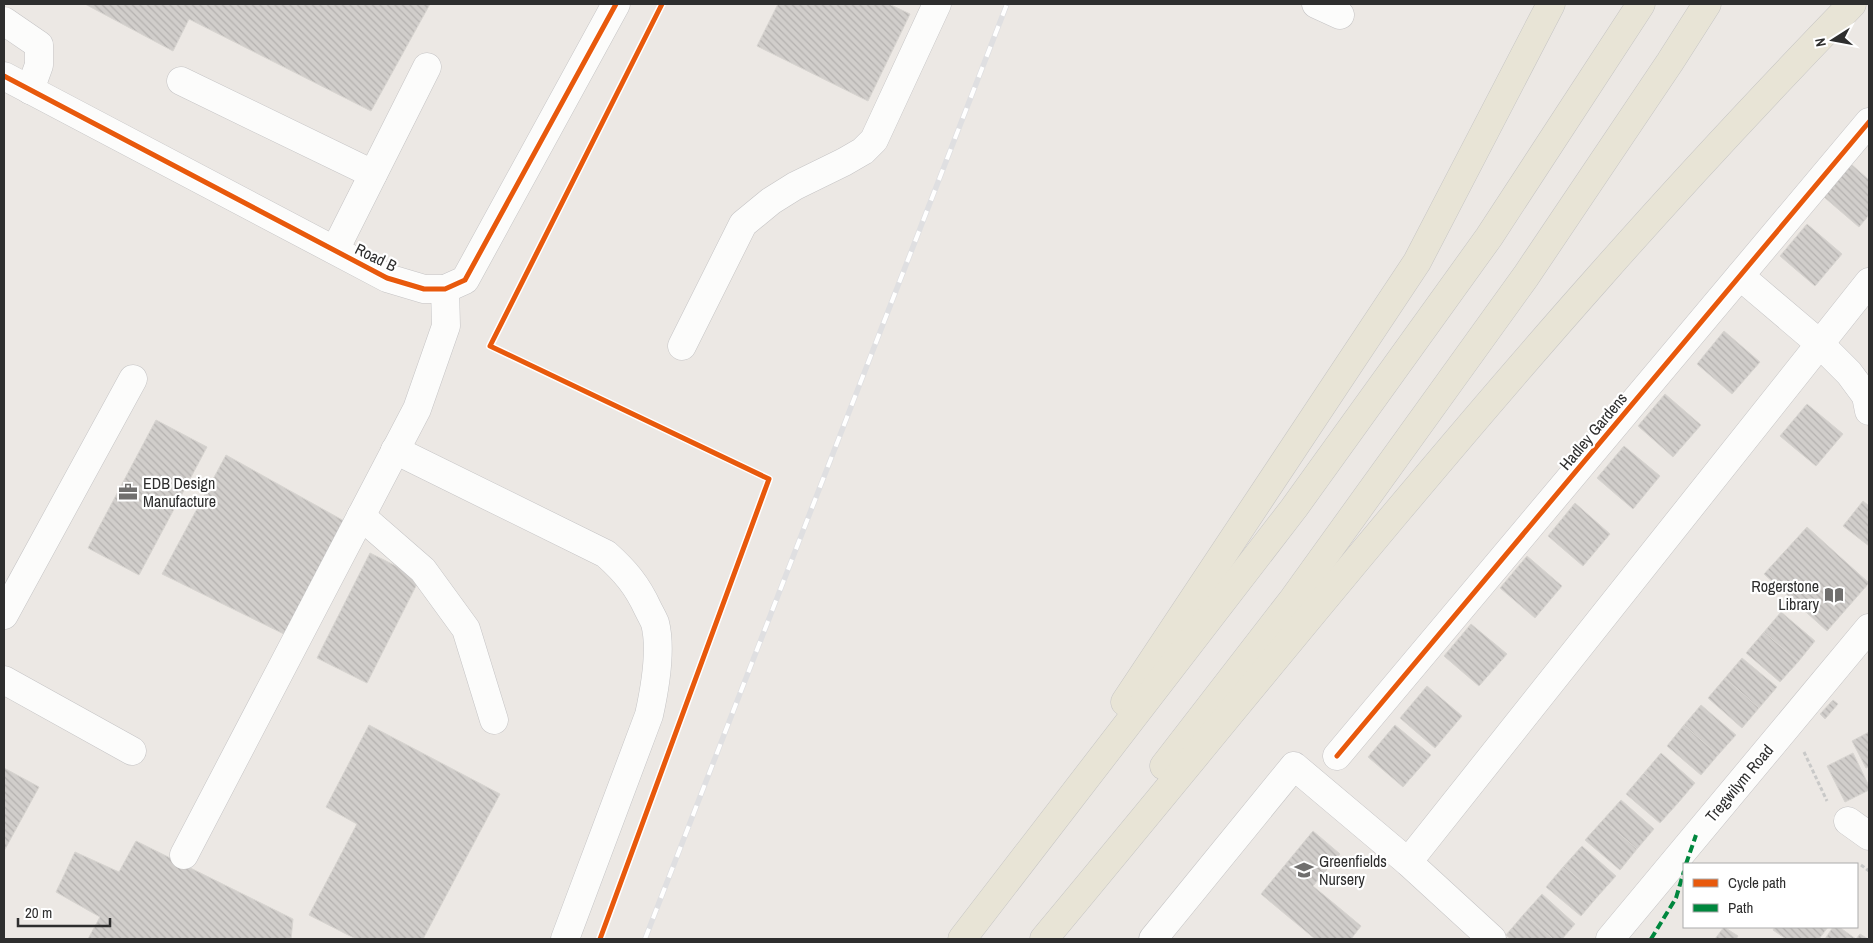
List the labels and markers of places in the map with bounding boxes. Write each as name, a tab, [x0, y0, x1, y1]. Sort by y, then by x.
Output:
place label: EDB Design Manufacture	[143, 472, 216, 512]
office icon: EDB Design Manufacture	[117, 481, 139, 503]
place label: Rogerstone Library	[1751, 575, 1819, 615]
library icon: Rogerstone Library	[1823, 584, 1845, 606]
place label: Greenfields Nursery	[1319, 850, 1387, 890]
school or university icon: Greenfields Nursery	[1293, 859, 1315, 881]

